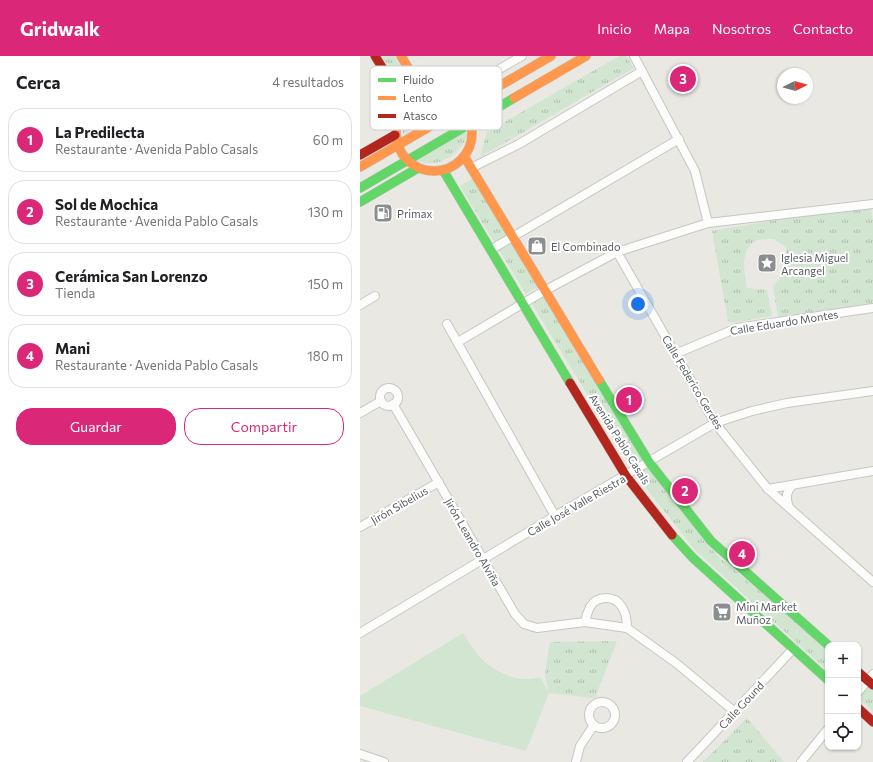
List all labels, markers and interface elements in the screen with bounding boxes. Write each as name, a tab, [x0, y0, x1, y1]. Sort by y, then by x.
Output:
text: Gridwalk	[20, 17, 100, 40]
text: Inicio	[597, 20, 632, 37]
text: Mapa	[654, 20, 690, 37]
text: Nosotros	[712, 20, 771, 37]
text: Contacto	[793, 20, 853, 37]
pin: 3	[670, 64, 696, 94]
legend	[370, 66, 502, 130]
north arrow	[777, 68, 813, 104]
text: Cerca	[16, 72, 61, 93]
text: Fluido	[403, 73, 434, 86]
text: 4 resultados	[272, 74, 344, 90]
text: Lento	[403, 91, 433, 104]
text: Atasco	[403, 109, 438, 122]
text: La Predilecta	[55, 123, 145, 141]
text: 1	[27, 132, 33, 148]
text: 60 m	[313, 132, 343, 148]
text: Restaurante · Avenida Pablo Casals	[55, 141, 258, 157]
text: Sol de Mochica	[55, 195, 158, 213]
fuel station icon: Primax	[372, 202, 394, 224]
text: 2	[26, 204, 34, 220]
text: 130 m	[308, 204, 343, 220]
place label: Primax	[397, 207, 432, 220]
text: Restaurante · Avenida Pablo Casals	[55, 213, 258, 229]
shop icon: El Combinado	[526, 235, 548, 257]
place label: El Combinado	[551, 240, 621, 253]
place label: Iglesia Miguel Arcangel	[781, 251, 848, 277]
place icon: Iglesia Miguel Arcangel	[756, 252, 778, 274]
text: Cerámica San Lorenzo	[55, 267, 208, 285]
text: 3	[26, 276, 34, 292]
text: 150 m	[308, 276, 343, 292]
text: Tienda	[55, 285, 95, 301]
your location	[628, 294, 648, 314]
street label: Calle Eduardo Montes	[729, 307, 839, 337]
street label: Calle Federico Gerdes	[660, 333, 726, 431]
text: Mani	[55, 339, 90, 357]
text: 4	[26, 348, 34, 364]
text: 180 m	[307, 348, 343, 364]
text: Restaurante · Avenida Pablo Casals	[55, 357, 258, 373]
pin: 1	[616, 385, 642, 415]
street label: Avenida Pablo Casals	[587, 391, 653, 487]
button: Guardar	[16, 408, 176, 445]
button: Compartir	[184, 408, 344, 445]
street label: Calle José Valle Riestra	[525, 472, 628, 539]
pin: 2	[672, 476, 698, 506]
street label: Jirón Sibelius	[368, 483, 430, 527]
street label: Jirón Leandro Alviña	[442, 496, 504, 589]
pin: 4	[729, 539, 755, 569]
place label: Mini Market Muñoz	[736, 600, 798, 626]
supermarket icon: Mini Market Muñoz	[711, 601, 733, 623]
map controls	[825, 642, 861, 750]
button: +	[825, 642, 861, 678]
button: −	[825, 678, 861, 714]
street label: Calle Gound	[716, 679, 766, 731]
button: locate	[825, 714, 861, 750]

